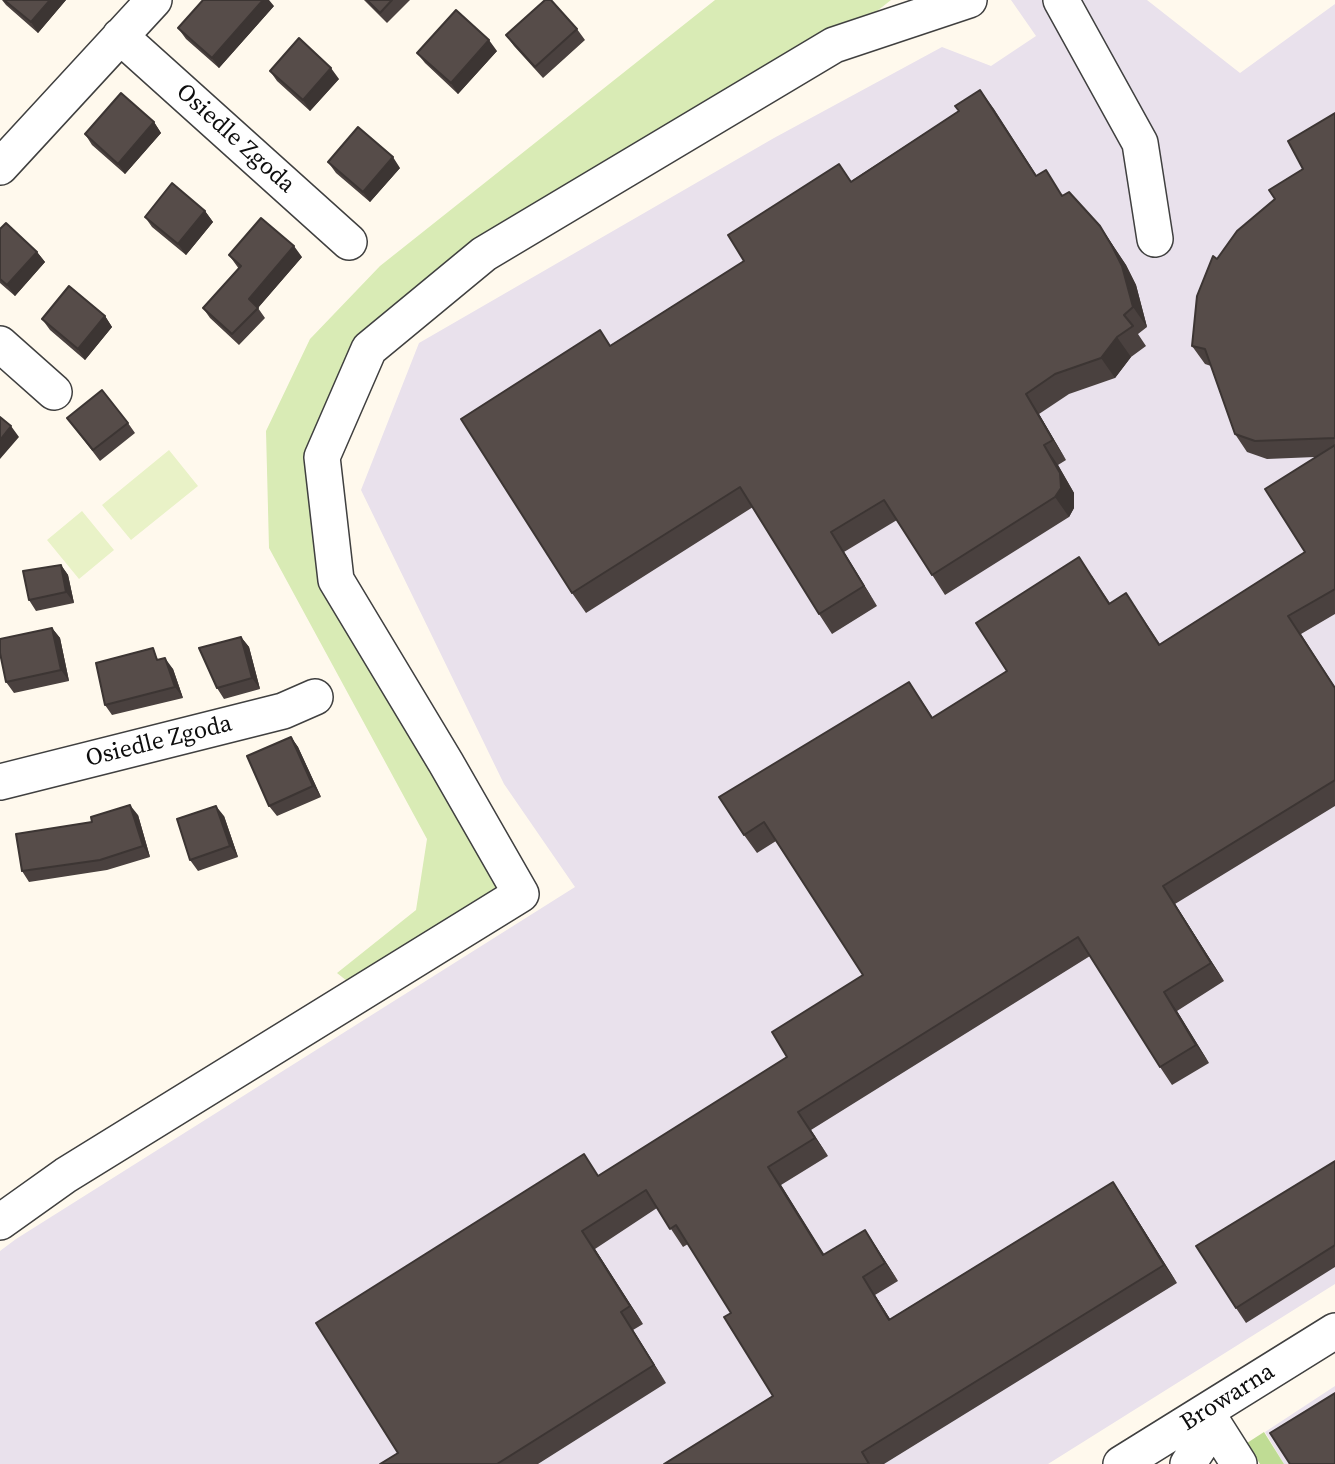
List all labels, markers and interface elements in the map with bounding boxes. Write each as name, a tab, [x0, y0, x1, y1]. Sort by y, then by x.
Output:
street label: Osiedle Zgoda	[170, 78, 300, 200]
street label: Osiedle Zgoda	[83, 710, 235, 774]
street label: Browarna	[1176, 1358, 1280, 1438]

